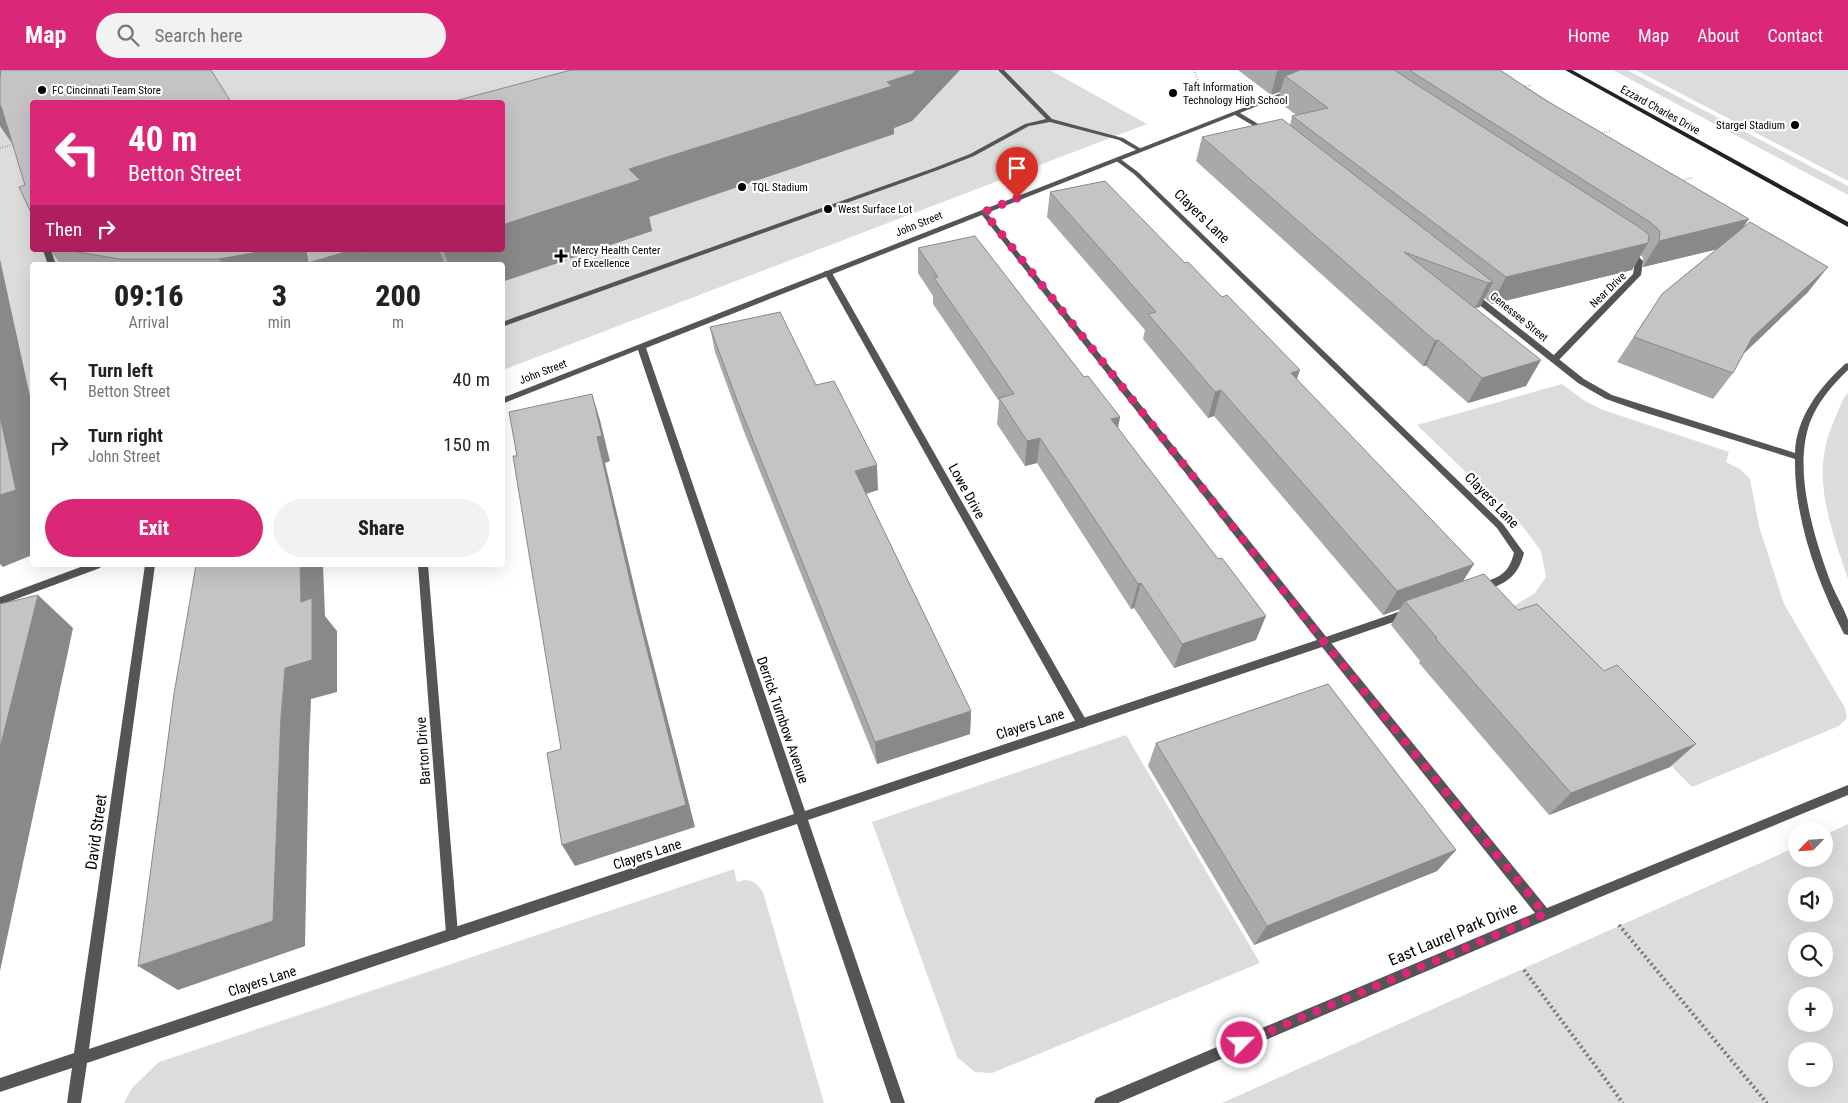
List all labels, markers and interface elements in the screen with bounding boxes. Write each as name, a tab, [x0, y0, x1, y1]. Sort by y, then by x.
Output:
search box	[96, 13, 446, 58]
text: Map	[25, 21, 66, 49]
icon: search	[114, 21, 142, 49]
text: Search here	[154, 24, 243, 47]
text: Home	[1568, 25, 1610, 46]
text: Map	[1638, 25, 1669, 46]
text: About	[1697, 25, 1739, 46]
text: Contact	[1767, 25, 1823, 46]
place label: Taft Information Technology High School	[1183, 81, 1287, 107]
street label: Ezzard Charles Drive	[1618, 83, 1702, 137]
marker: FC Cincinnati Team Store	[36, 84, 48, 96]
place label: FC Cincinnati Team Store	[52, 84, 161, 97]
marker: Taft Information Technology High School	[1167, 87, 1179, 99]
text: 40 m	[128, 119, 197, 160]
place label: Stargel Stadium	[1716, 119, 1785, 132]
marker: Stargel Stadium	[1789, 119, 1801, 131]
icon: left	[45, 120, 110, 185]
pin	[996, 147, 1038, 198]
icon: arrive	[1003, 154, 1031, 182]
text: Betton Street	[128, 161, 241, 186]
marker: TQL Stadium	[736, 181, 748, 193]
place label: TQL Stadium	[752, 181, 808, 194]
street label: Clayers Lane	[1171, 186, 1233, 247]
marker: West Surface Lot	[822, 203, 834, 215]
place label: West Surface Lot	[838, 203, 912, 216]
street label: John Street	[893, 209, 945, 239]
icon: right	[92, 215, 120, 243]
text: Then	[45, 218, 82, 241]
place label: Mercy Health Center of Excellence	[572, 244, 661, 270]
marker: Mercy Health Center of Excellence	[554, 249, 568, 263]
street label: Near Drive	[1587, 270, 1629, 310]
text: 09:16	[114, 278, 184, 313]
text: 3	[272, 278, 287, 313]
text: 200	[375, 278, 421, 313]
street label: Genessee Street	[1487, 290, 1551, 344]
text: Arrival	[128, 313, 169, 332]
text: min	[268, 313, 291, 332]
text: m	[392, 313, 404, 332]
street label: John Street	[517, 357, 569, 387]
text: Turn left	[88, 359, 153, 382]
icon: left	[45, 366, 73, 394]
text: 40 m	[453, 368, 490, 391]
text: Betton Street	[88, 382, 171, 401]
text: Turn right	[88, 424, 163, 447]
icon: right	[45, 431, 73, 459]
text: 150 m	[443, 433, 490, 456]
text: John Street	[88, 447, 160, 466]
street label: Lowe Drive	[945, 461, 989, 522]
street label: Clayers Lane	[1462, 469, 1523, 531]
button: Exit	[45, 499, 263, 557]
button: Share	[273, 499, 490, 557]
street label: Derrick Turnbow Avenue	[754, 655, 812, 786]
street label: Clayers Lane	[994, 705, 1066, 743]
street label: Barton Drive	[413, 716, 433, 785]
street label: David Street	[81, 793, 111, 871]
north arrow	[1788, 822, 1832, 868]
map controls	[1788, 822, 1833, 1087]
street label: Clayers Lane	[611, 835, 683, 873]
button: sound	[1788, 877, 1833, 922]
street label: East Laurel Park Drive	[1386, 898, 1520, 970]
button: search	[1788, 932, 1833, 977]
street label: Clayers Lane	[226, 962, 298, 1000]
button: +	[1788, 987, 1833, 1032]
position arrow	[1215, 1016, 1267, 1068]
button: −	[1788, 1042, 1833, 1087]

